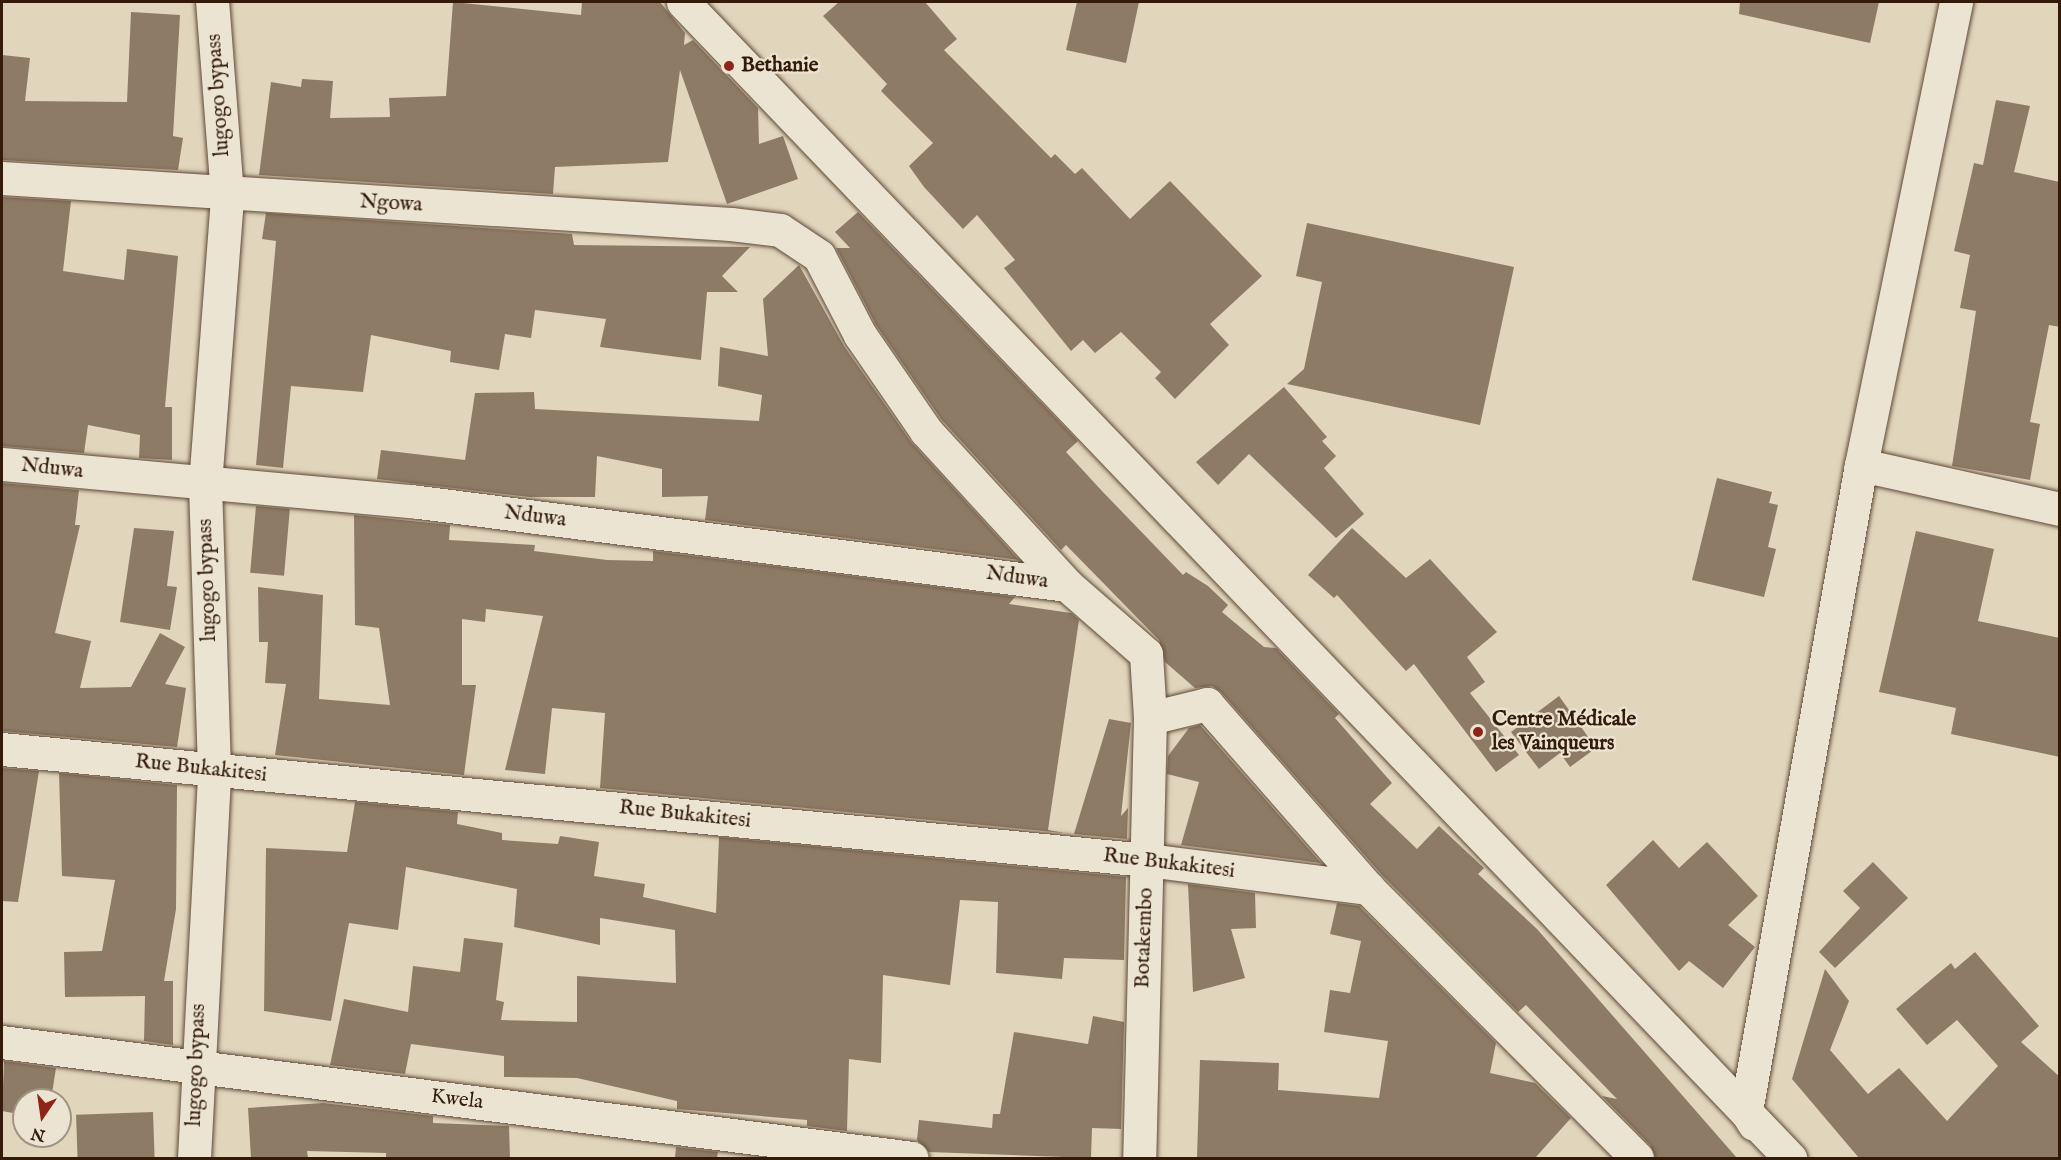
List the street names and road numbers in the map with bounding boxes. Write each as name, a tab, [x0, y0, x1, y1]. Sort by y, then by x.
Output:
street label: lugogo bypass	[202, 33, 236, 157]
street label: Ngowa	[359, 190, 423, 218]
street label: Nduwa	[20, 453, 84, 485]
street label: Nduwa	[502, 501, 568, 533]
street label: lugogo bypass	[193, 518, 223, 642]
street label: Nduwa	[984, 561, 1050, 595]
street label: Rue Bukakitesi	[134, 750, 268, 788]
street label: Rue Bukakitesi	[618, 796, 752, 834]
street label: Rue Bukakitesi	[1102, 843, 1236, 885]
street label: Botakembo	[1131, 887, 1159, 989]
street label: lugogo bypass	[182, 1003, 212, 1127]
street label: Kwela	[429, 1084, 485, 1116]

